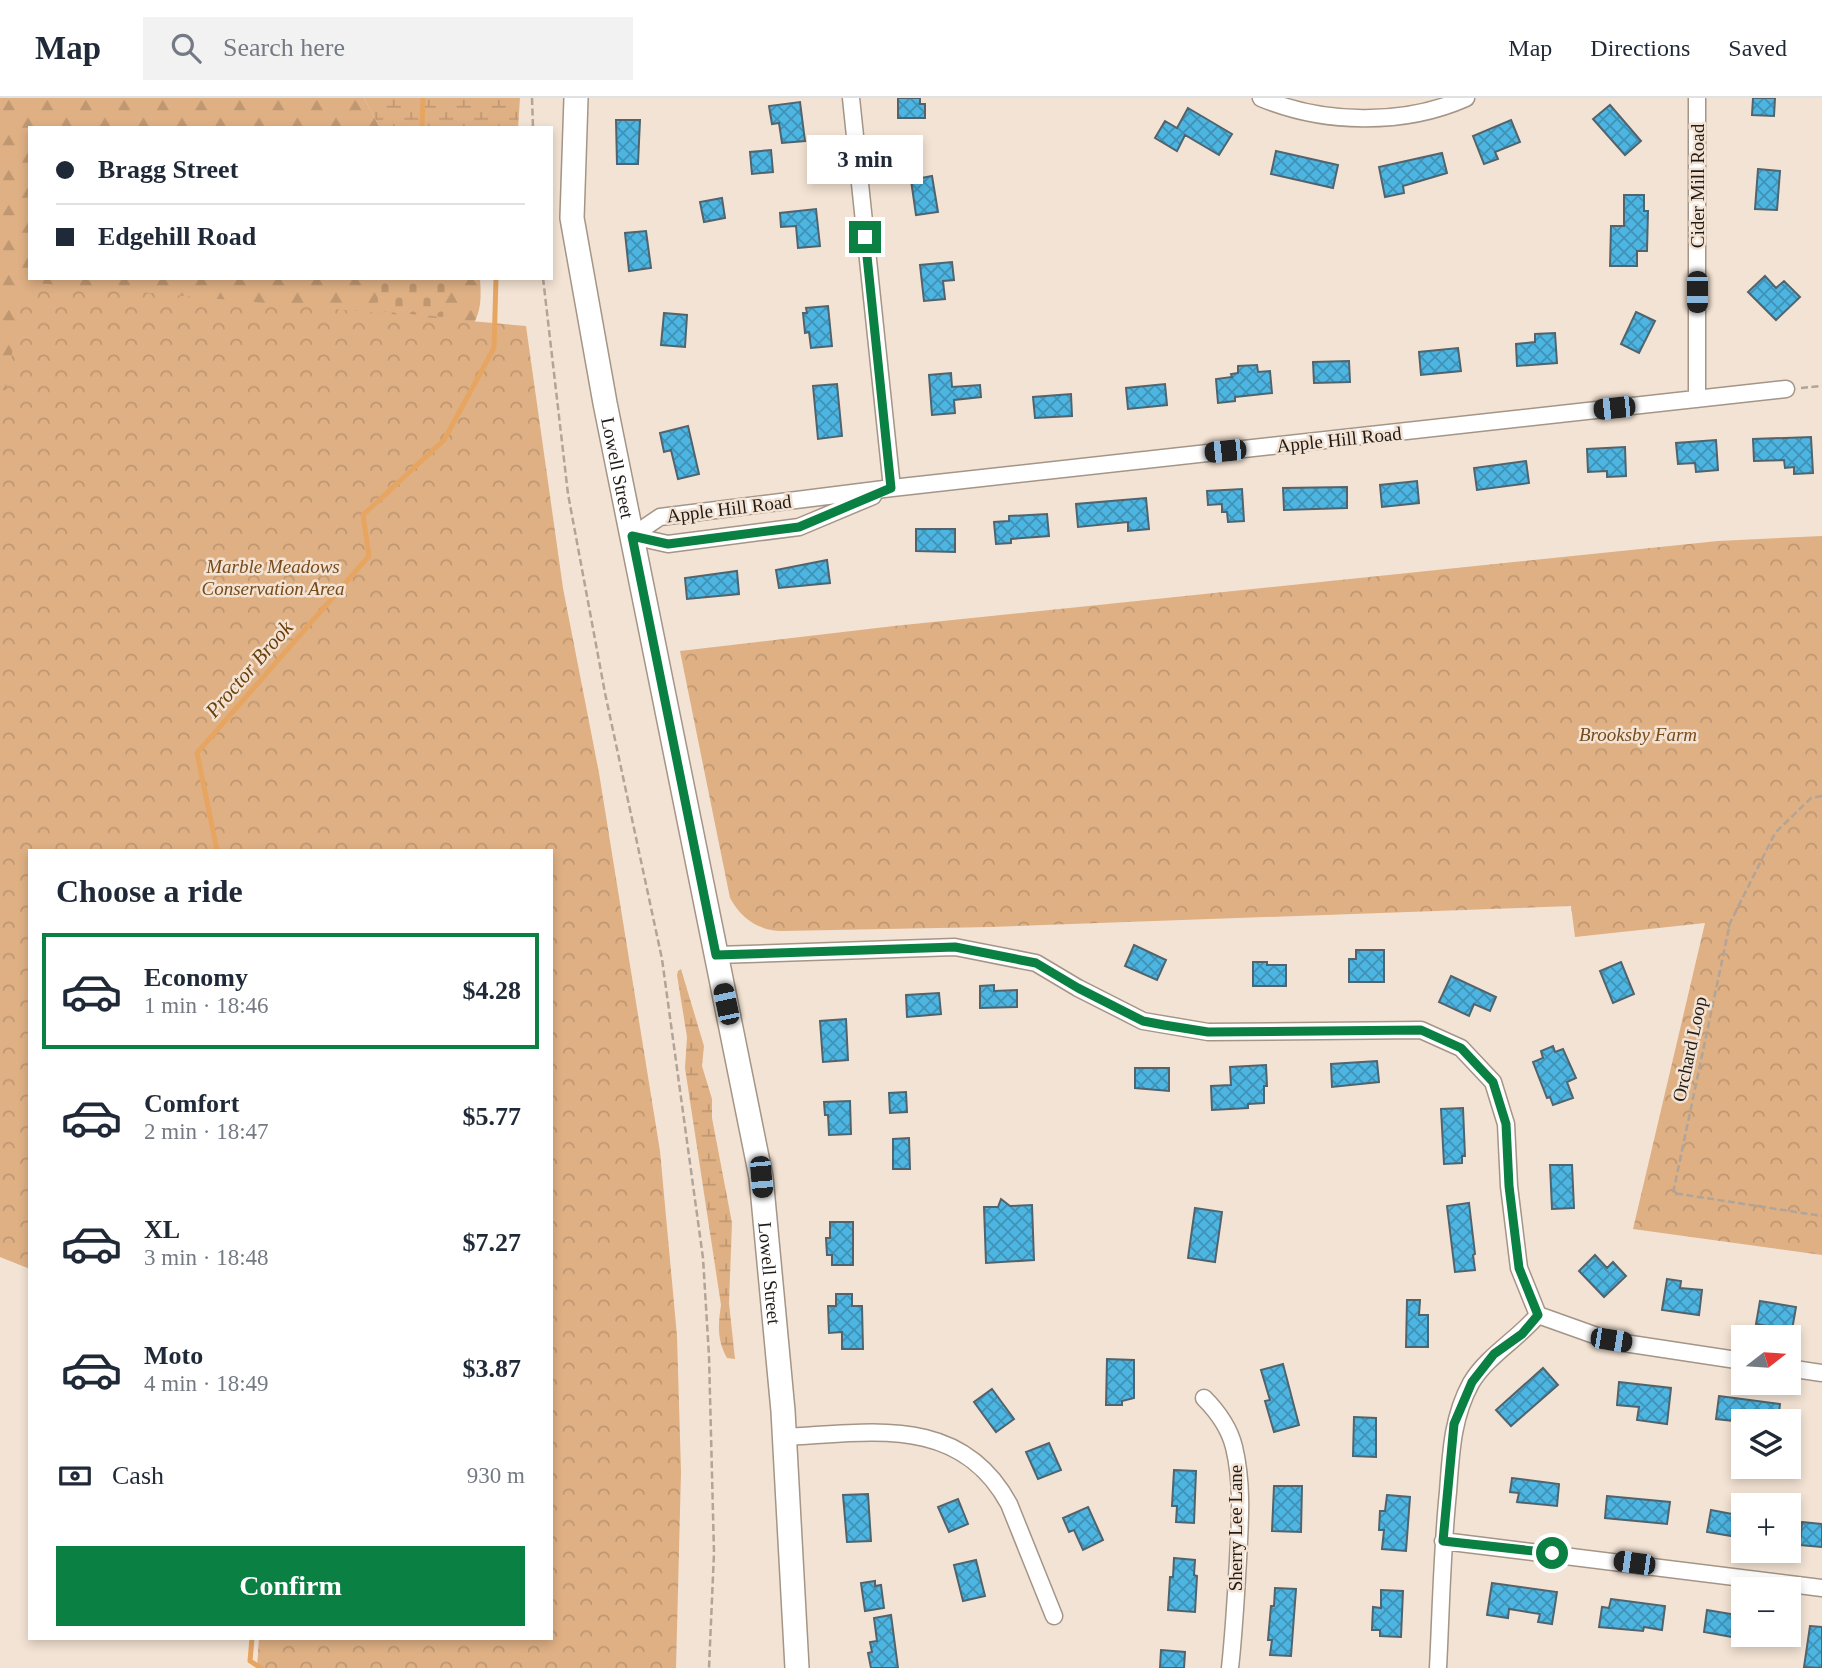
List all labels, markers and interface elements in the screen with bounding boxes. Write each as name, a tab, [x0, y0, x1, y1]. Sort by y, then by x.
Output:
search box	[143, 17, 633, 80]
icon: search	[167, 29, 205, 67]
text: Map	[35, 30, 101, 66]
text: Search here	[223, 33, 345, 62]
text: Map	[1508, 35, 1552, 61]
text: Directions	[1590, 35, 1690, 61]
text: Saved	[1728, 35, 1787, 61]
street label: Cider Mill Road	[1687, 123, 1708, 248]
callout: 3 min	[807, 136, 923, 184]
text: 3 min	[837, 147, 893, 172]
text: Bragg Street	[98, 155, 238, 184]
route end	[849, 221, 881, 253]
text: Edgehill Road	[98, 222, 256, 251]
car	[1687, 271, 1708, 313]
car	[1593, 395, 1636, 421]
street label: Lowell Street	[597, 415, 638, 521]
street label: Apple Hill Road	[1275, 422, 1403, 457]
car	[1204, 438, 1247, 464]
street label: Apple Hill Road	[665, 490, 793, 527]
park label: Marble Meadows Conservation Area	[201, 556, 345, 599]
water label: Proctor Brook	[200, 615, 298, 723]
park label: Brooksby Farm	[1579, 724, 1697, 745]
text: Choose a ride	[56, 873, 243, 909]
icon: car	[60, 960, 123, 1023]
text: Economy	[144, 963, 248, 992]
text: $4.28	[463, 976, 521, 1005]
car	[712, 981, 741, 1027]
text: 1 min · 18:46	[144, 993, 269, 1018]
street label: Orchard Loop	[1668, 995, 1711, 1104]
icon: car	[60, 1086, 123, 1149]
text: Comfort	[144, 1089, 239, 1118]
text: $5.77	[463, 1102, 521, 1131]
text: 2 min · 18:47	[144, 1119, 269, 1144]
car	[749, 1155, 774, 1199]
icon: car	[60, 1212, 123, 1275]
text: XL	[144, 1215, 180, 1244]
street label: Lowell Street	[754, 1221, 785, 1326]
text: $7.27	[463, 1228, 521, 1257]
text: 3 min · 18:48	[144, 1245, 269, 1270]
north arrow	[1731, 1325, 1801, 1395]
map controls	[1731, 1325, 1801, 1647]
car	[1589, 1326, 1634, 1354]
icon: car	[60, 1338, 123, 1401]
text: Moto	[144, 1341, 203, 1370]
text: $3.87	[463, 1354, 521, 1383]
text: 4 min · 18:49	[144, 1371, 269, 1396]
button: layers	[1731, 1409, 1801, 1479]
icon: cash	[56, 1457, 94, 1495]
text: Cash	[112, 1461, 164, 1490]
text: 930 m	[467, 1463, 525, 1488]
street label: Sherry Lee Lane	[1225, 1465, 1246, 1591]
button: +	[1731, 1493, 1801, 1563]
route start	[1536, 1537, 1568, 1569]
button: Confirm	[56, 1546, 525, 1626]
car	[1612, 1550, 1657, 1576]
button: −	[1731, 1577, 1801, 1647]

